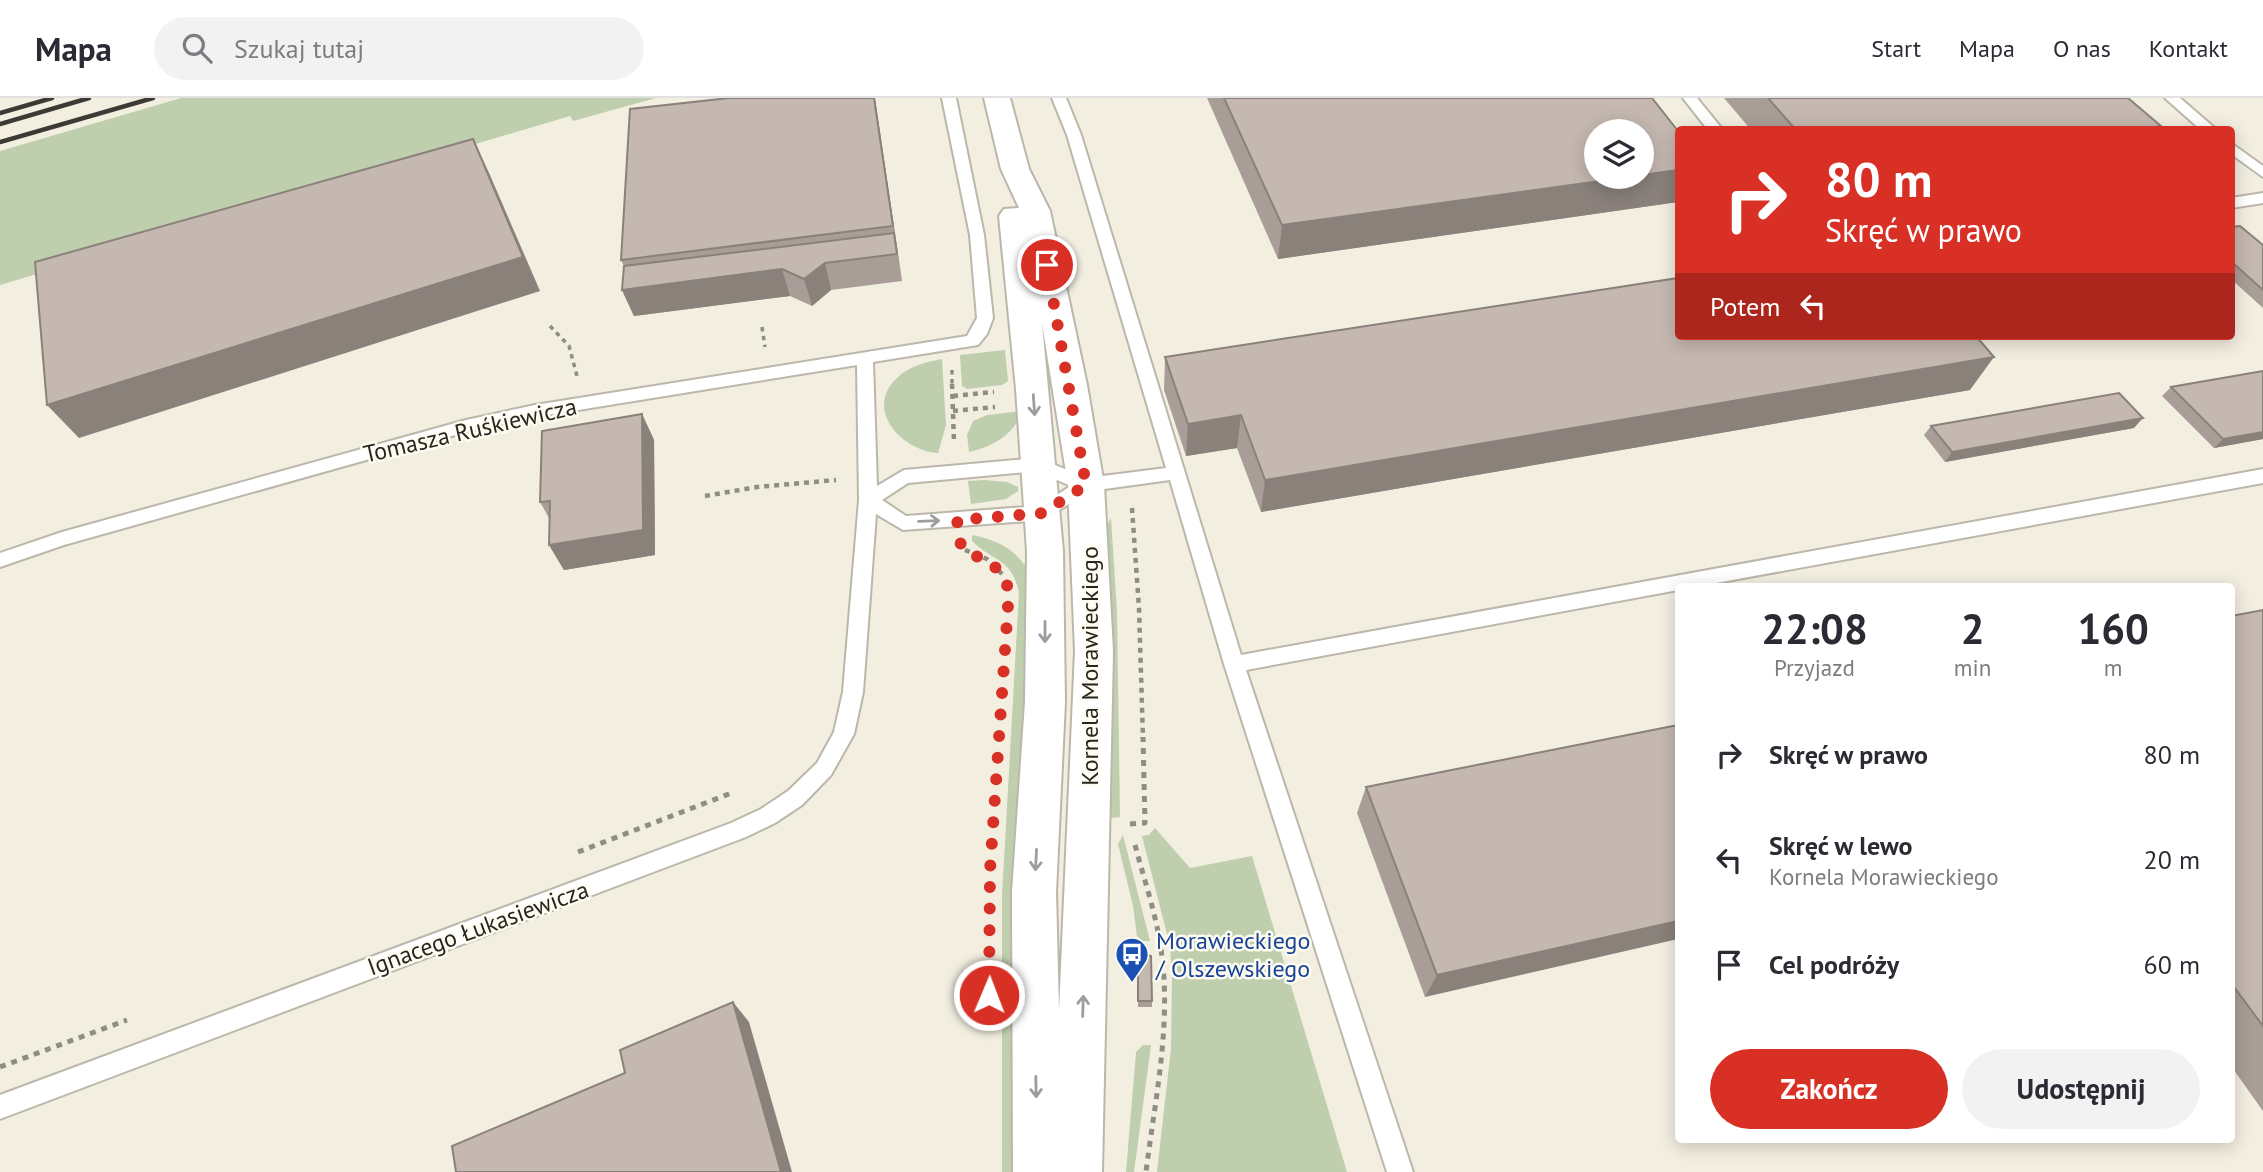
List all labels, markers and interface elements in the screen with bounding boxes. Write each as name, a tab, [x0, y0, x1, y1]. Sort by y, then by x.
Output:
search box	[154, 17, 644, 80]
text: Mapa	[35, 27, 112, 70]
icon: search	[178, 29, 216, 67]
text: Szukaj tutaj	[234, 32, 364, 65]
text: Start	[1871, 33, 1921, 64]
text: Mapa	[1959, 33, 2015, 64]
text: O nas	[2053, 33, 2111, 64]
text: Kontakt	[2149, 33, 2228, 64]
map controls	[1584, 119, 1654, 189]
button: layers	[1584, 119, 1654, 189]
text: 80 m	[1825, 147, 1932, 211]
icon: right	[1710, 154, 1801, 245]
text: Skręć w prawo	[1825, 209, 2022, 251]
pin	[1017, 235, 1077, 295]
icon: arrive	[1028, 246, 1066, 284]
icon: left	[1794, 287, 1832, 325]
text: Potem	[1710, 290, 1780, 323]
street label: Tomasza Ruśkiewicza	[360, 390, 580, 470]
one-way arrow	[1028, 393, 1041, 416]
one-way arrow	[918, 515, 941, 528]
street label: Kornela Morawieckiego	[1074, 546, 1105, 786]
text: 22:08	[1761, 601, 1868, 656]
text: 2	[1961, 601, 1984, 656]
text: 160	[2077, 601, 2149, 656]
one-way arrow	[1038, 621, 1052, 644]
text: Przyjazd	[1774, 653, 1855, 682]
text: min	[1954, 653, 1991, 682]
text: m	[2104, 653, 2122, 682]
icon: right	[1710, 736, 1748, 774]
text: Skręć w prawo	[1769, 738, 1928, 771]
text: 80 m	[2144, 738, 2200, 771]
text: Skręć w lewo	[1769, 829, 1913, 862]
icon: left	[1710, 841, 1748, 879]
text: 20 m	[2144, 843, 2200, 876]
one-way arrow	[1029, 848, 1042, 870]
text: Kornela Morawieckiego	[1769, 862, 1999, 891]
street label: Ignacego Łukasiewicza	[363, 874, 593, 982]
place label: Morawieckiego / Olszewskiego	[1155, 925, 1310, 984]
bus stop icon: Morawieckiego / Olszewskiego	[1113, 935, 1151, 984]
icon: arrive	[1710, 946, 1748, 984]
text: Cel podróży	[1769, 948, 1899, 981]
text: 60 m	[2144, 948, 2200, 981]
position arrow	[952, 958, 1026, 1032]
one-way arrow	[1076, 995, 1089, 1018]
button: Zakończ	[1710, 1049, 1948, 1129]
button: Udostępnij	[1962, 1049, 2200, 1129]
one-way arrow	[1029, 1075, 1043, 1098]

